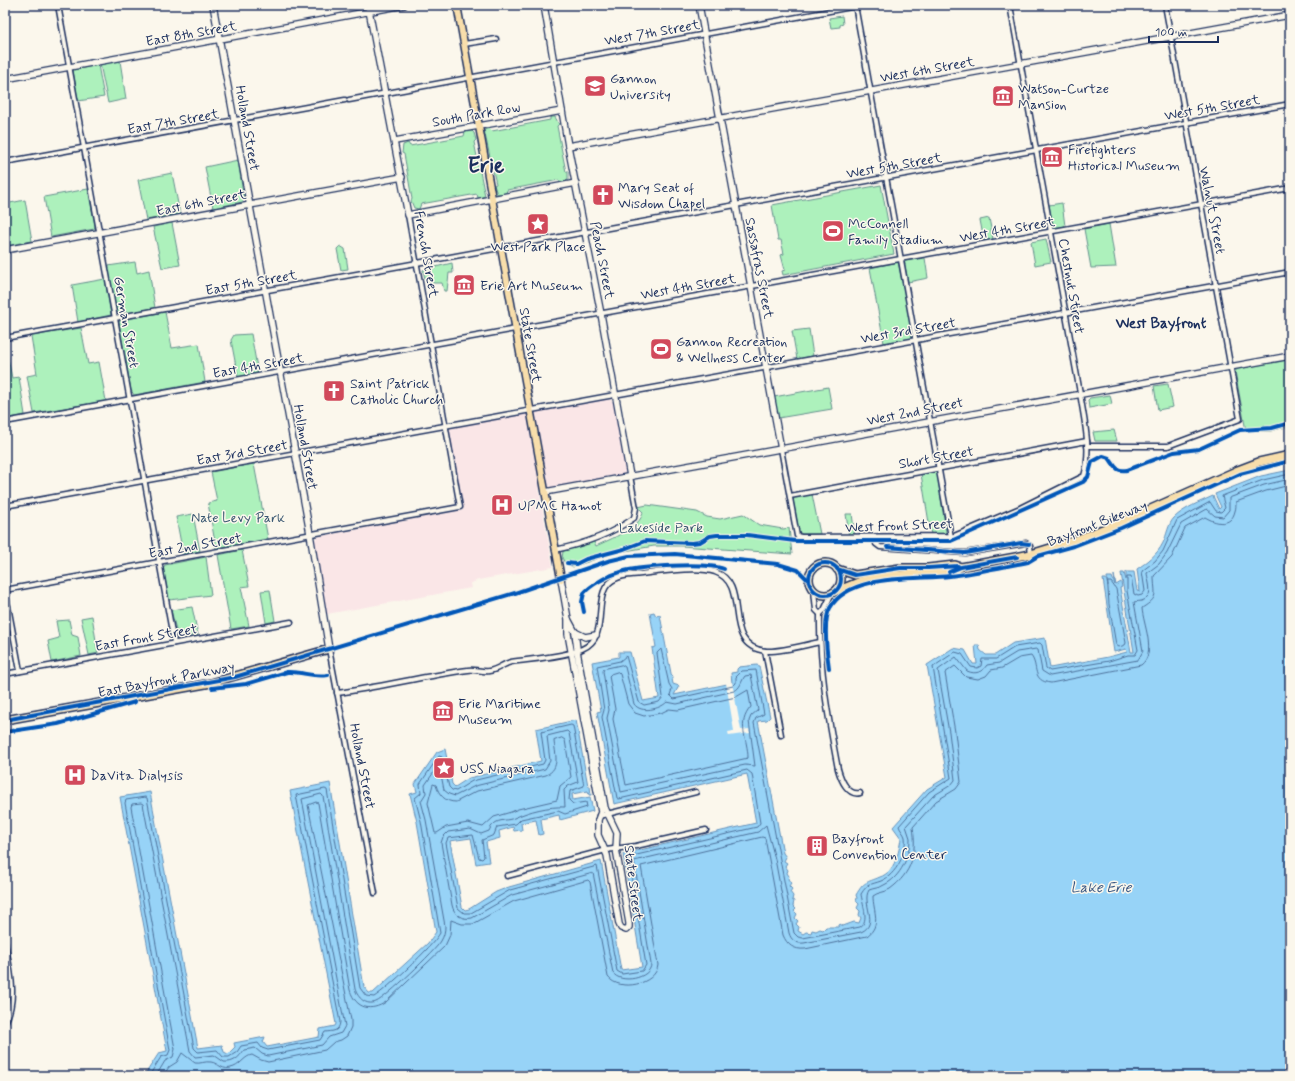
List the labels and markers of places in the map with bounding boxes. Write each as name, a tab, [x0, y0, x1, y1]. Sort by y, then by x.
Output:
place label: Gannon University	[610, 70, 671, 104]
school or university icon: Gannon University	[582, 73, 608, 99]
place label: Watson-Curtze Mansion	[1018, 80, 1109, 114]
museum icon: Watson-Curtze Mansion	[990, 83, 1016, 109]
place label: Firefighters Historical Museum	[1068, 141, 1180, 175]
museum icon: Firefighters Historical Museum	[1039, 144, 1065, 170]
place label: Mary Seat of Wisdom Chapel	[618, 179, 705, 213]
church icon: Mary Seat of Wisdom Chapel	[590, 182, 616, 208]
place icon: West Park Place	[525, 211, 551, 237]
place label: McConnell Family Stadium	[848, 215, 943, 249]
sports icon: McConnell Family Stadium	[820, 218, 846, 244]
place label: West Park Place	[491, 238, 585, 256]
museum icon: Erie Art Museum	[451, 272, 477, 298]
place label: Erie Art Museum	[480, 277, 583, 295]
place label: Gannon Recreation & Wellness Center	[676, 333, 787, 367]
sports icon: Gannon Recreation & Wellness Center	[648, 336, 674, 362]
place label: Saint Patrick Catholic Church	[350, 375, 444, 409]
church icon: Saint Patrick Catholic Church	[321, 378, 347, 404]
hospital icon: UPMC Hamot	[489, 492, 515, 518]
place label: UPMC Hamot	[518, 497, 603, 515]
place label: Erie Maritime Museum	[458, 695, 541, 729]
museum icon: Erie Maritime Museum	[430, 698, 456, 724]
place icon: USS Niagara	[431, 755, 457, 781]
place label: USS Niagara	[460, 760, 534, 778]
hospital icon: DaVita Dialysis	[62, 762, 88, 788]
place label: DaVita Dialysis	[90, 767, 183, 785]
place label: Bayfront Convention Center	[832, 830, 947, 864]
building icon: Bayfront Convention Center	[804, 833, 830, 859]

